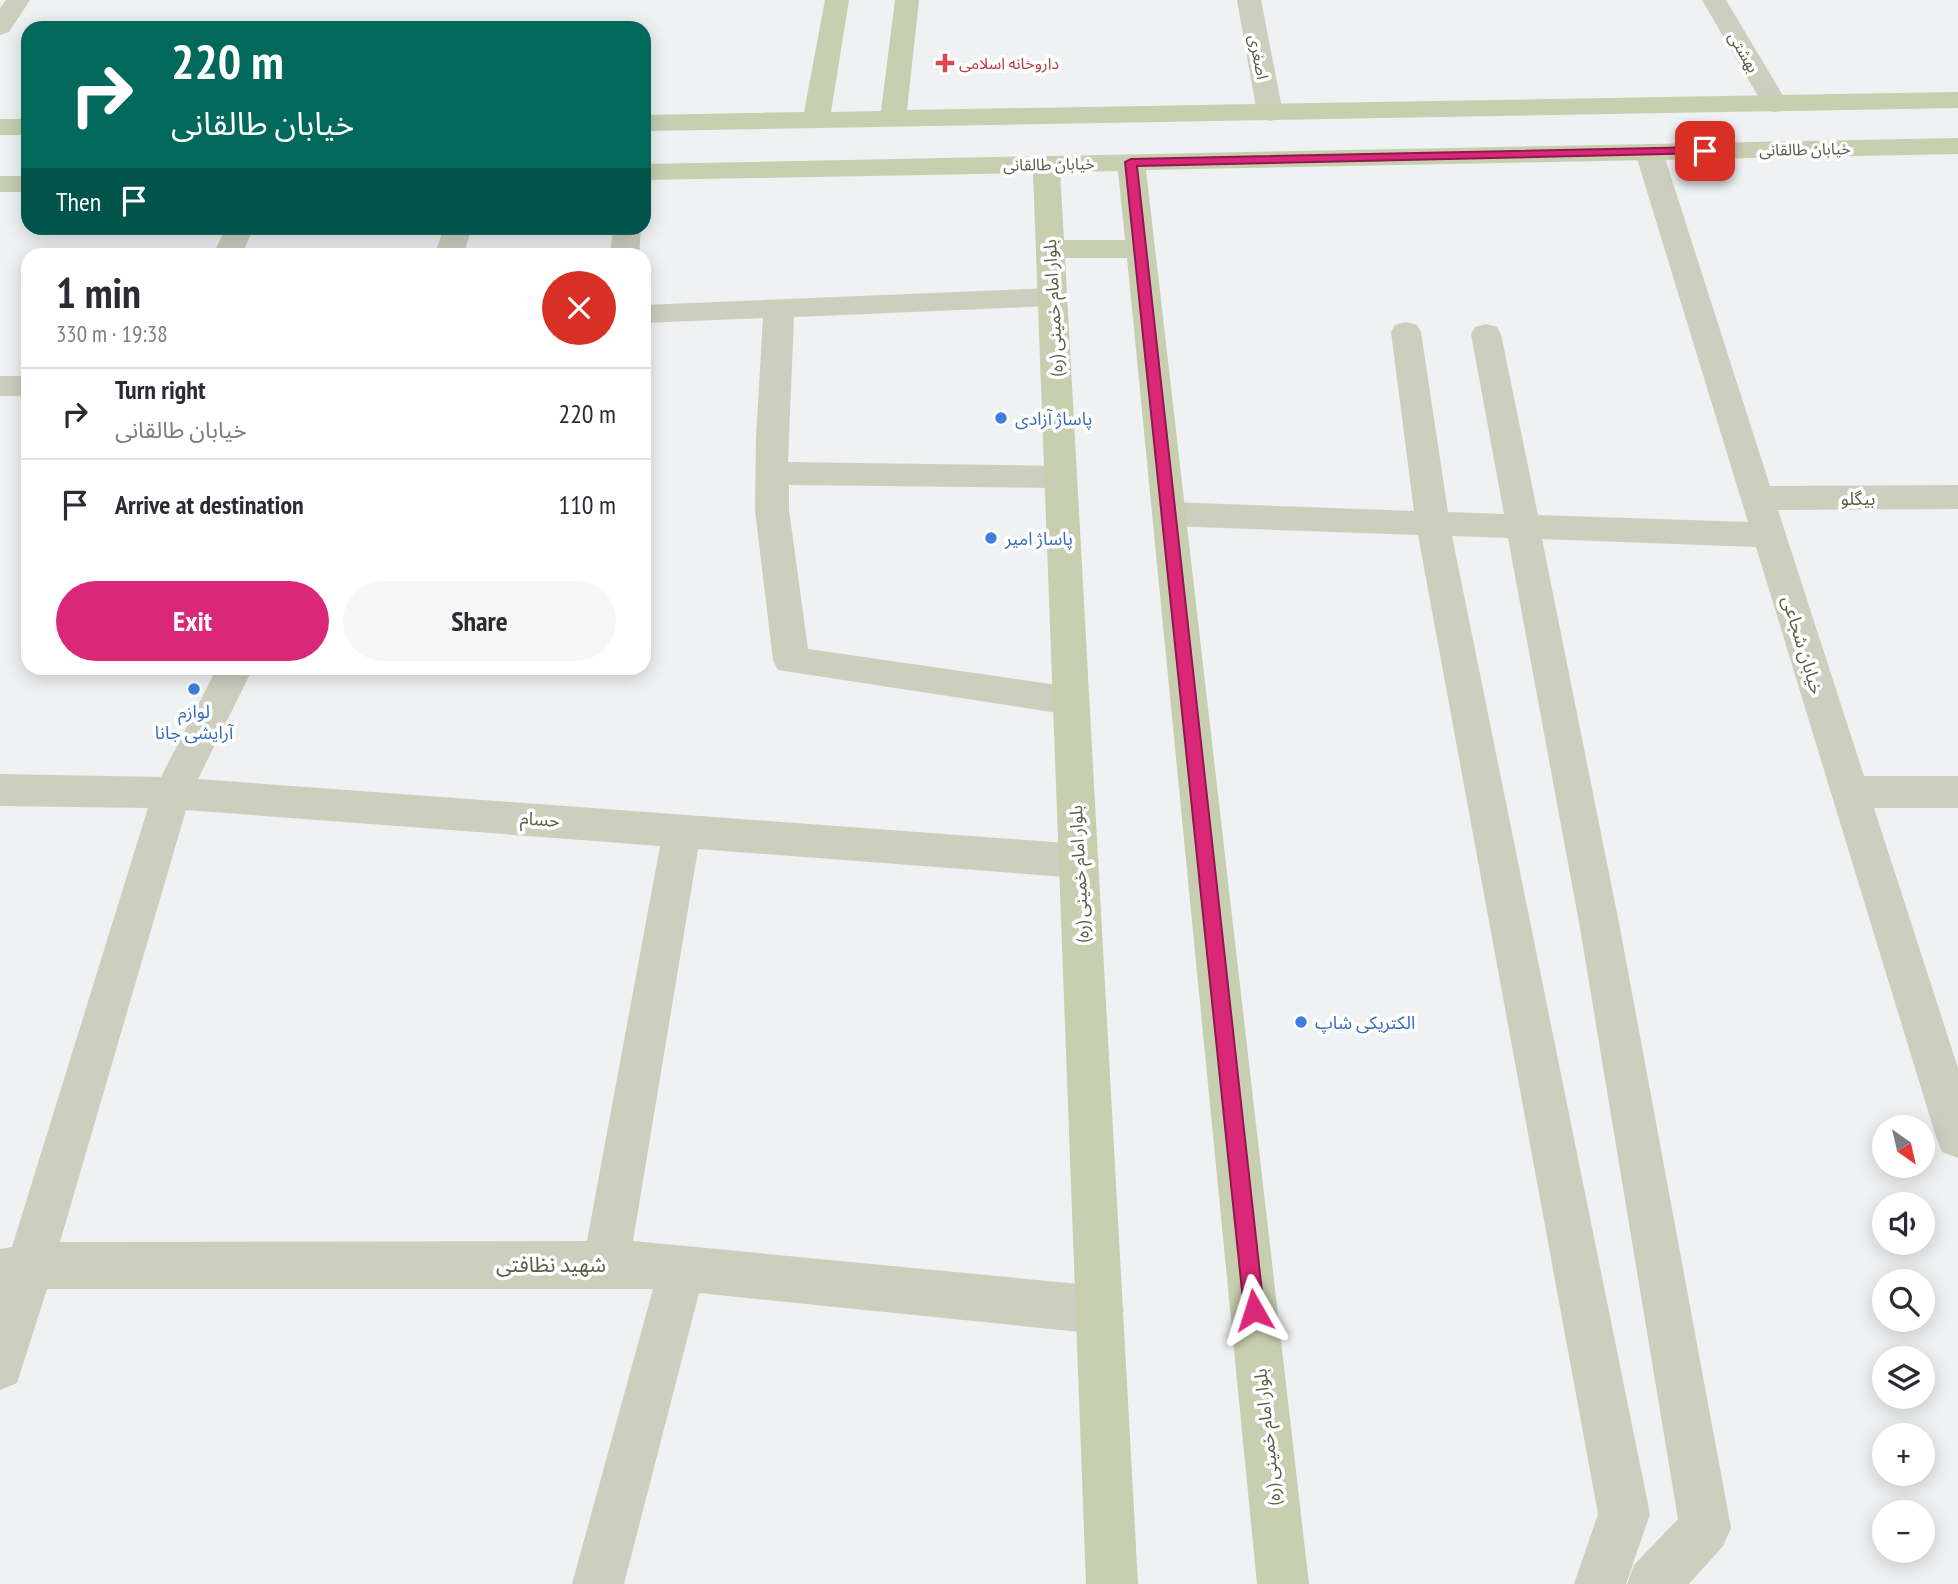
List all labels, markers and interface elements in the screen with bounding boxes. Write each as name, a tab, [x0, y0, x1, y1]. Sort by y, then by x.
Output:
street label: بهشتی	[1724, 28, 1764, 76]
text: 220 m	[171, 29, 284, 93]
street label: اصغری	[1245, 33, 1273, 81]
icon: right	[56, 49, 147, 140]
place label: داروخانه اسلامی	[959, 53, 1059, 73]
marker: داروخانه اسلامی	[937, 55, 953, 71]
text: خیابان طالقانی	[171, 102, 354, 144]
pin	[1675, 121, 1735, 181]
icon: arrive	[1686, 132, 1724, 170]
street label: خیابان طالقانی	[1759, 138, 1851, 160]
street label: خیابان طالقانی	[1003, 153, 1095, 175]
icon: arrive	[115, 182, 153, 220]
text: Then	[56, 185, 101, 218]
street label: بلوار امام خمینی (ره)	[1038, 239, 1071, 377]
text: 1 min	[56, 265, 141, 320]
button: close	[542, 271, 616, 345]
text: 330 m · 19:38	[56, 319, 168, 348]
text: Turn right	[115, 373, 206, 406]
icon: right	[56, 395, 94, 433]
text: 220 m	[558, 397, 616, 430]
place label: پاساژ آزادی	[1015, 407, 1092, 430]
marker: پاساژ آزادی	[993, 410, 1009, 426]
text: خیابان طالقانی	[115, 415, 247, 444]
icon: arrive	[56, 486, 94, 524]
street label: بیگلو	[1841, 487, 1875, 510]
text: Arrive at destination	[115, 488, 304, 521]
text: 110 m	[558, 488, 616, 521]
place label: پاساژ امیر	[1004, 527, 1073, 550]
marker: پاساژ امیر	[983, 530, 999, 546]
button: Exit	[56, 581, 329, 661]
button: Share	[343, 581, 616, 661]
street label: خیابان شجاعی	[1777, 593, 1829, 697]
marker: لوازم آرایشی جانا	[186, 681, 202, 697]
place label: لوازم آرایشی جانا	[155, 700, 234, 744]
street label: بلوار امام خمینی (ره)	[1064, 805, 1097, 943]
street label: حسام	[519, 806, 561, 835]
place label: الکتریکی شاپ	[1315, 1011, 1415, 1034]
marker: الکتریکی شاپ	[1293, 1014, 1309, 1030]
north arrow	[1872, 1115, 1936, 1178]
map controls	[1872, 1115, 1935, 1563]
button: sound	[1872, 1192, 1935, 1255]
street label: شهید نظافتی	[496, 1251, 606, 1278]
button: search	[1872, 1269, 1935, 1332]
position arrow	[1217, 1273, 1291, 1347]
button: layers	[1872, 1346, 1935, 1409]
street label: بلوار امام خمینی (ره)	[1248, 1367, 1289, 1507]
button: +	[1872, 1423, 1935, 1486]
button: −	[1872, 1500, 1935, 1563]

